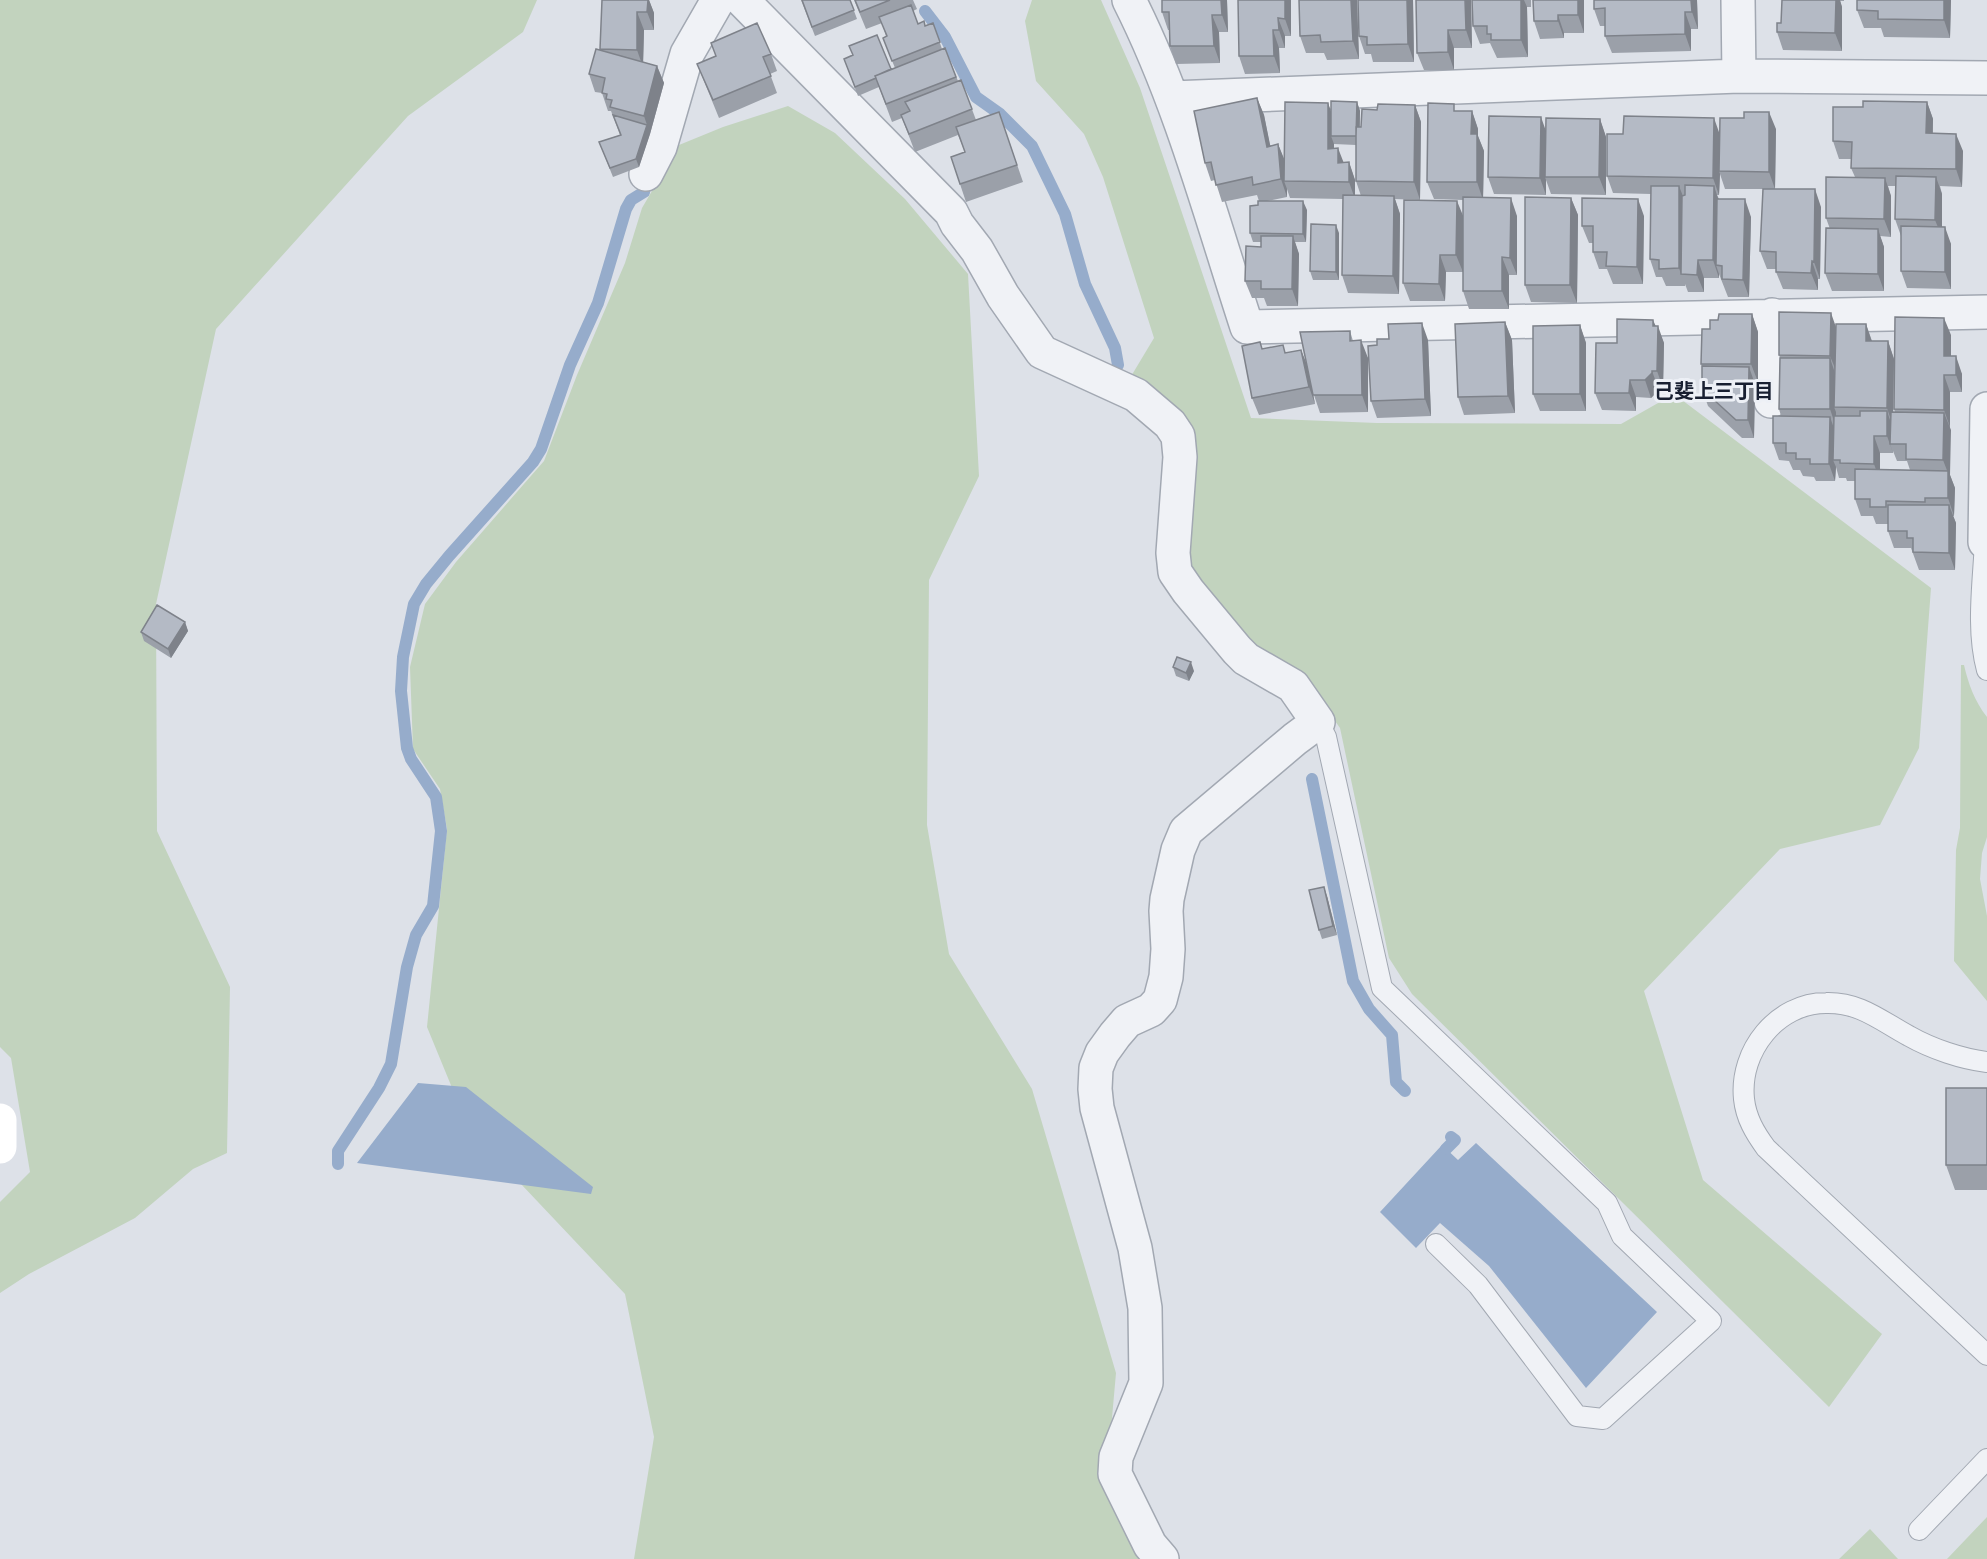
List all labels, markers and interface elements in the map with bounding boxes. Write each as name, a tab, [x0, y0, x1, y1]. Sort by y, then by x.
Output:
district label: 己斐上三丁目	[1654, 378, 1774, 402]

